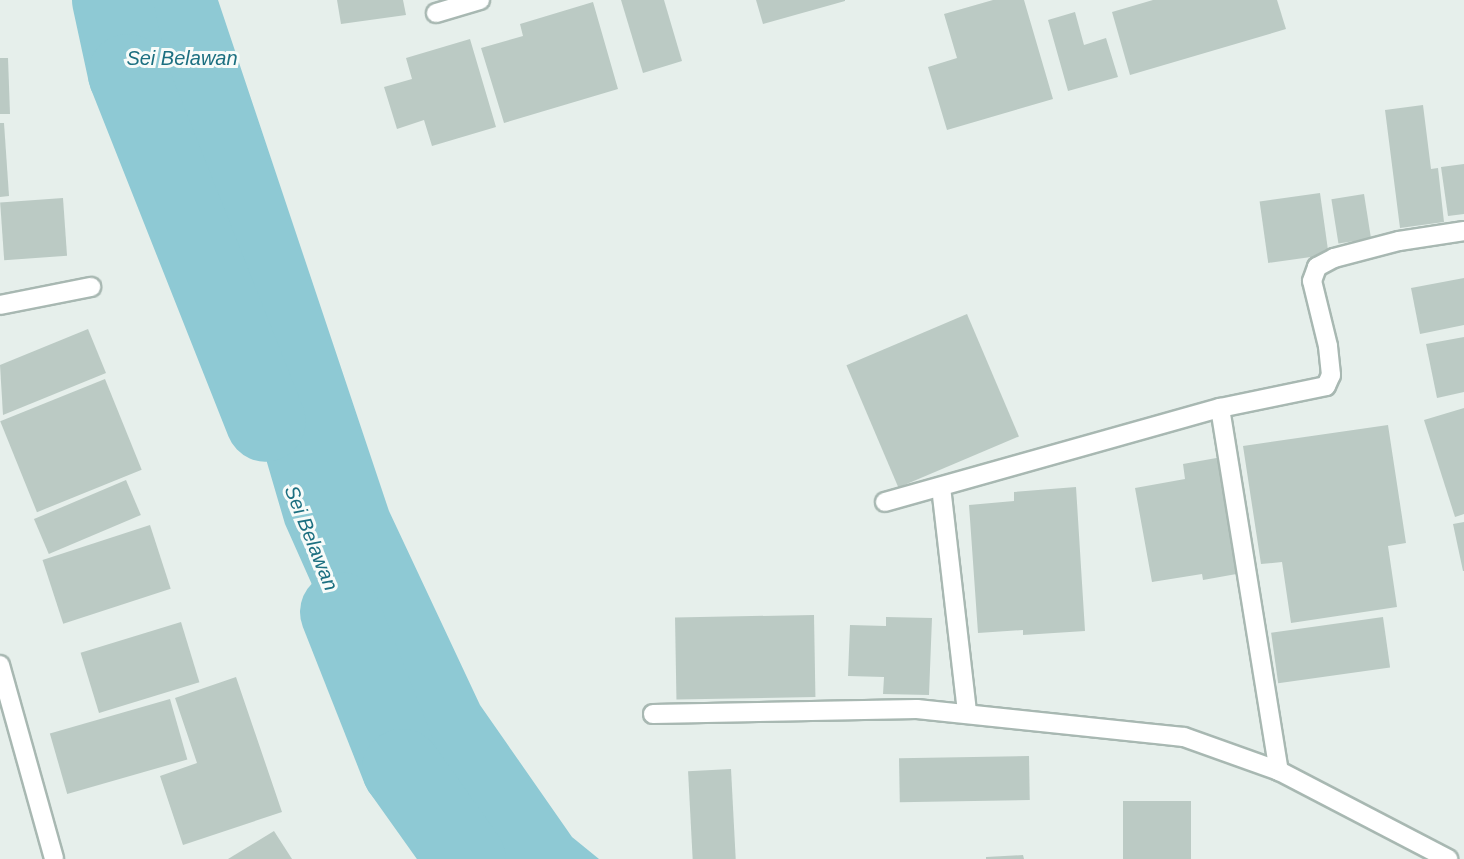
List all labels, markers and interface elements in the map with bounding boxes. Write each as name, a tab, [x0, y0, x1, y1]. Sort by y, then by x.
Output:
water label: Sei Belawan	[126, 46, 238, 70]
water label: Sei Belawan	[279, 482, 343, 594]

